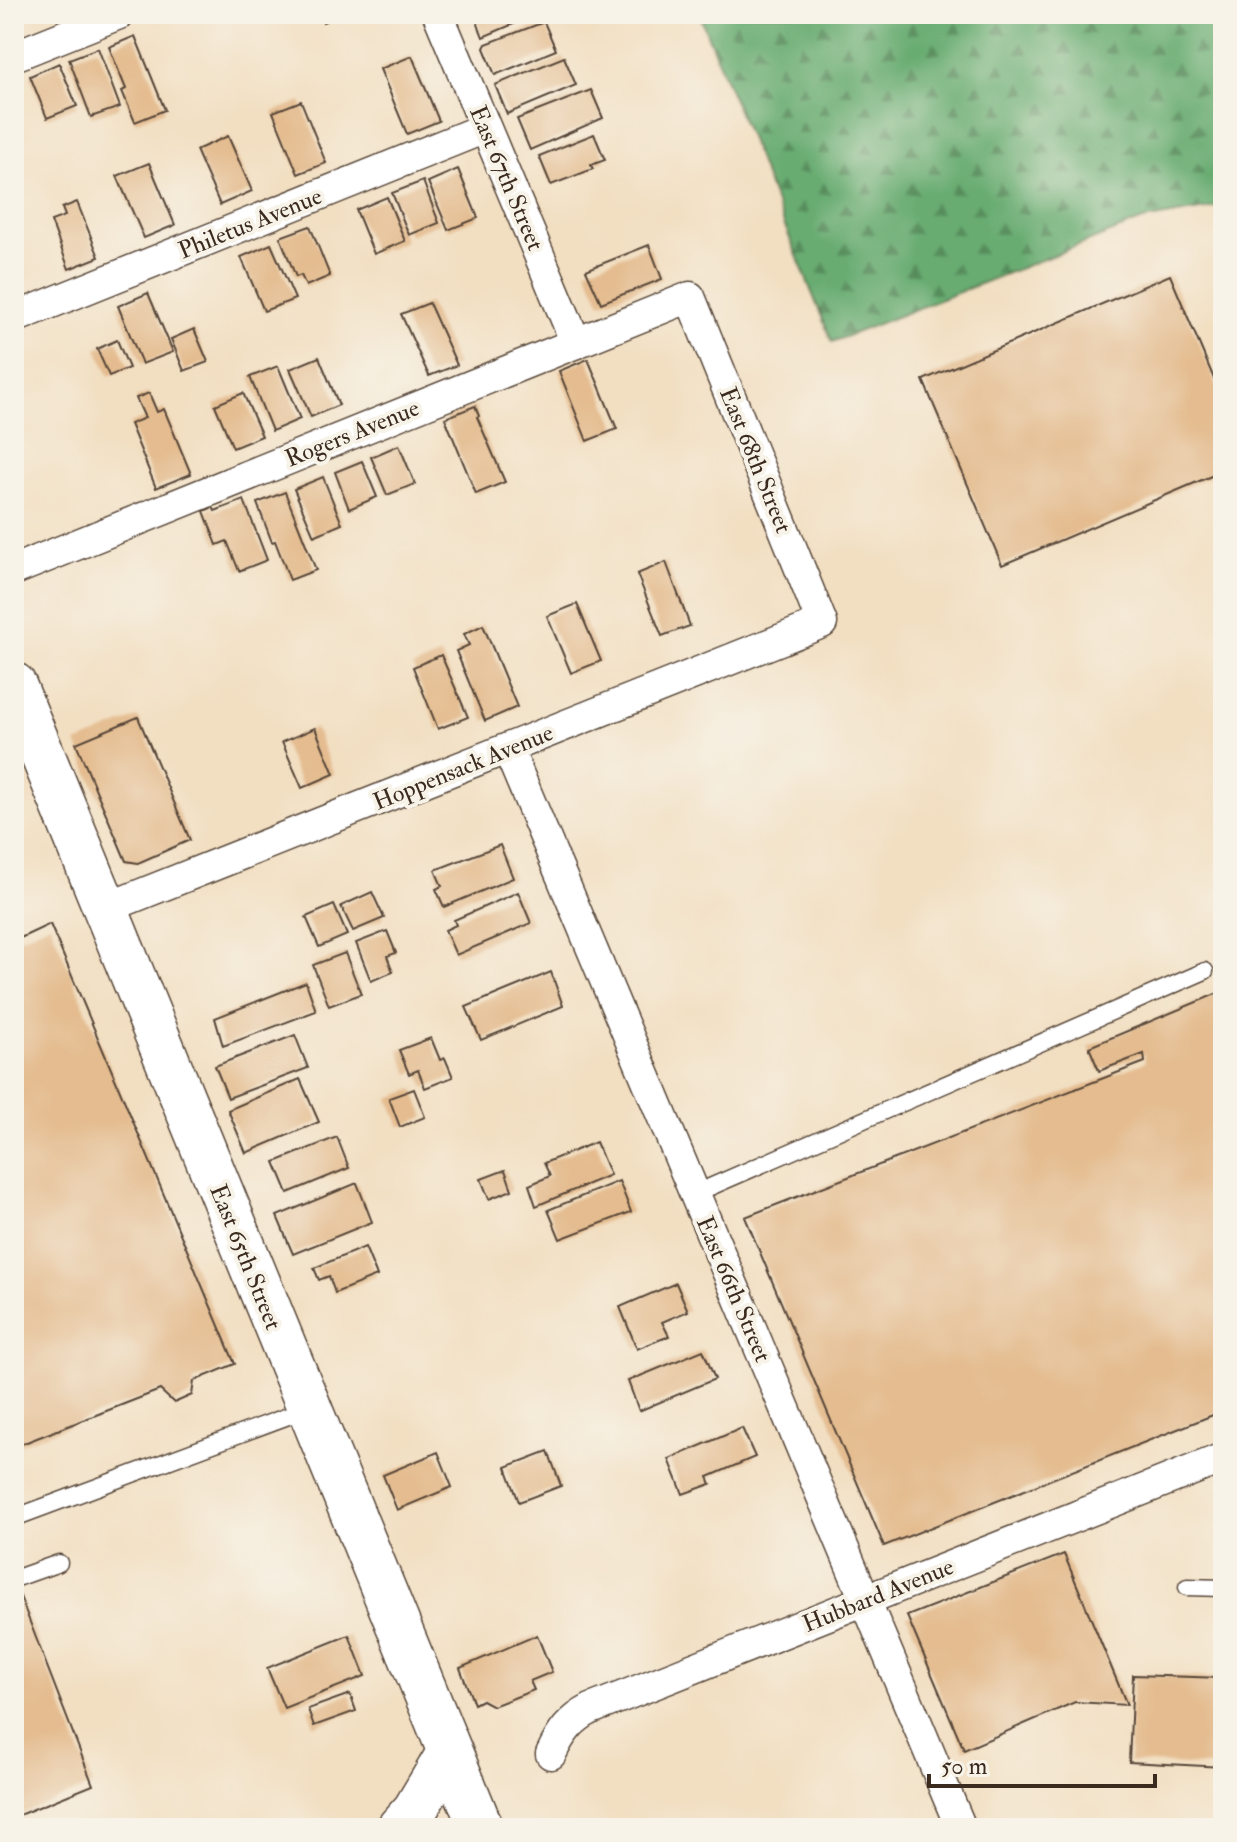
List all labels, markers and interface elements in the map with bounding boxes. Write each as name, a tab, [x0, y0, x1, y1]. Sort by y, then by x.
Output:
street label: East 67th Street	[462, 101, 551, 256]
street label: Philetus Avenue	[174, 181, 326, 266]
street label: East 68th Street	[712, 383, 799, 538]
street label: Rogers Avenue	[281, 392, 424, 474]
street label: Hoppensack Avenue	[369, 717, 558, 818]
street label: East 65th Street	[202, 1180, 289, 1335]
street label: East 66th Street	[689, 1211, 778, 1367]
street label: Hubbard Avenue	[798, 1551, 958, 1640]
scale bar	[929, 1738, 1155, 1788]
text: 50 m	[941, 1751, 988, 1782]

